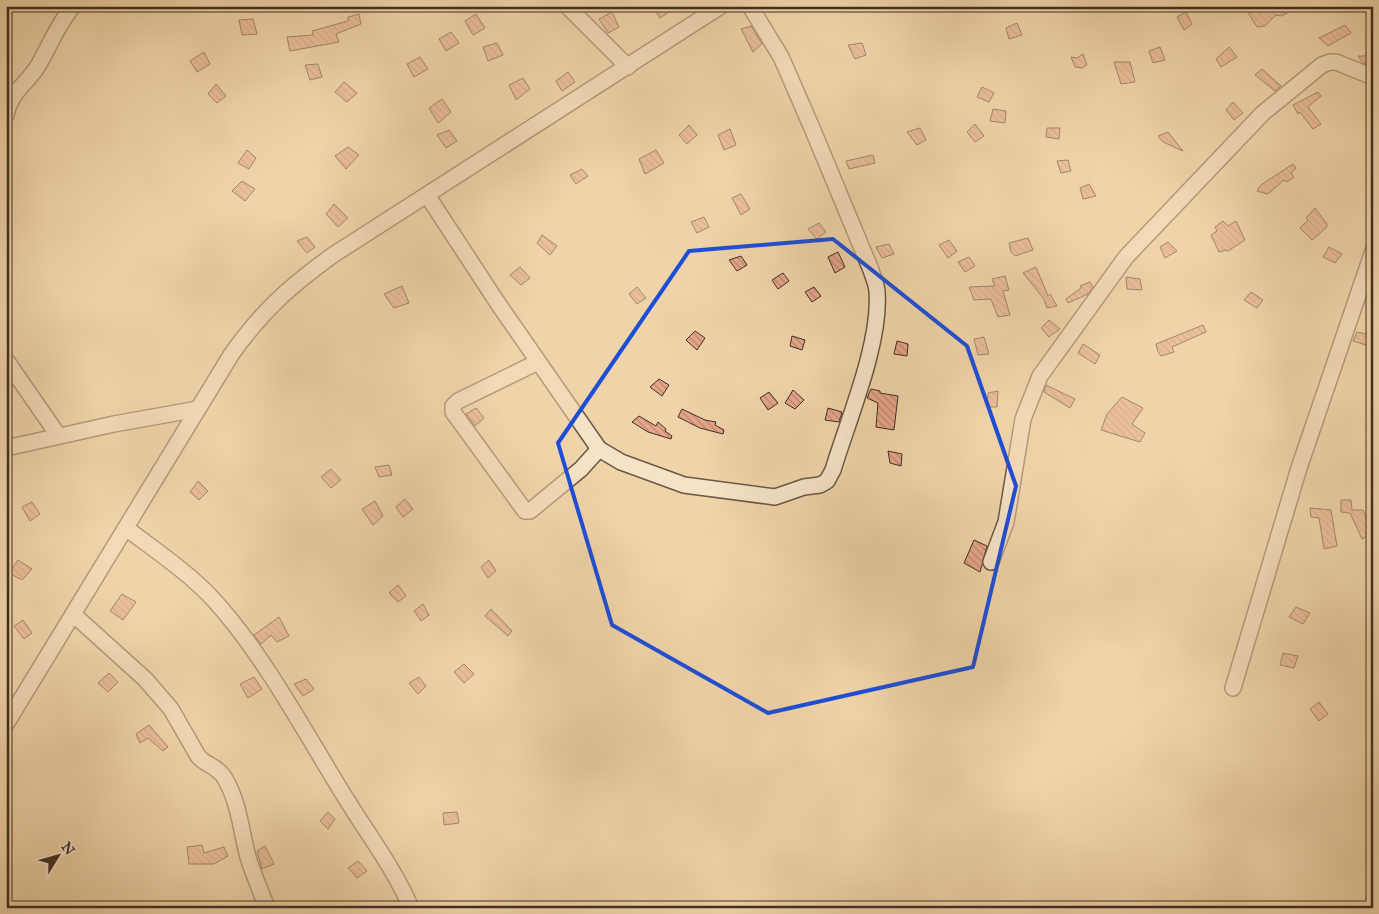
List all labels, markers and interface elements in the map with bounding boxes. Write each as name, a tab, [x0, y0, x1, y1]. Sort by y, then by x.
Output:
north arrow	[32, 832, 82, 882]
text: N	[58, 839, 78, 858]

